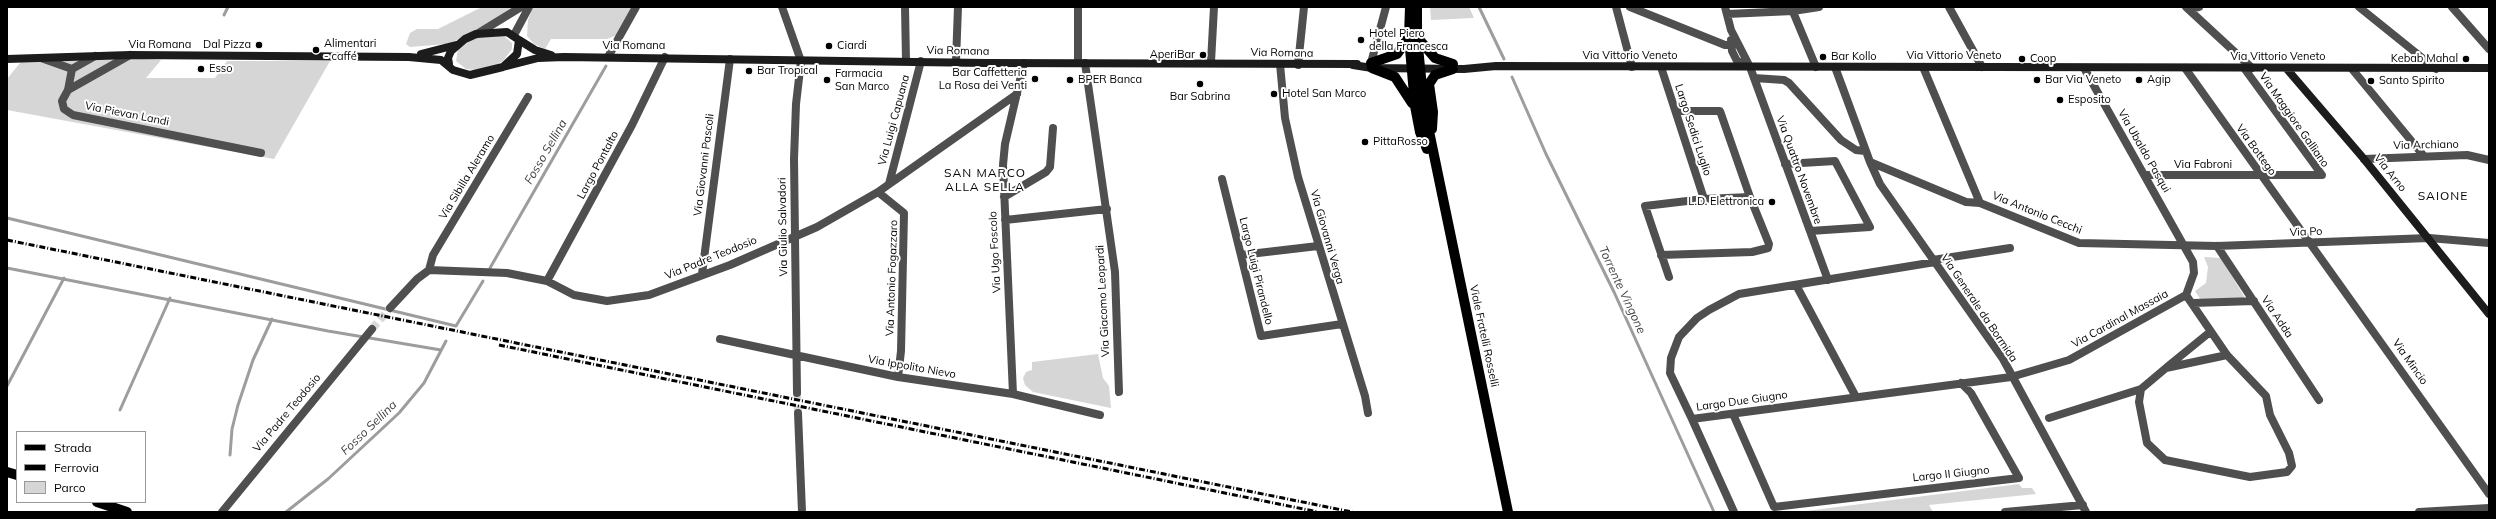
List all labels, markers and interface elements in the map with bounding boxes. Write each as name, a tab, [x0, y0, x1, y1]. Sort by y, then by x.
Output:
place label: Hotel Piero della Francesca	[1369, 27, 1448, 53]
marker: Hotel Piero della Francesca	[1356, 35, 1366, 45]
place label: Alimentari - caffé	[324, 37, 376, 63]
street label: Via Romana	[129, 38, 191, 52]
place label: Dal Pizza	[203, 38, 251, 52]
street label: Via Romana	[603, 39, 665, 53]
place label: Ciardi	[837, 39, 867, 53]
marker: Dal Pizza	[254, 40, 264, 50]
marker: Ciardi	[824, 41, 834, 51]
street label: Via Romana	[926, 44, 990, 58]
marker: Alimentari - caffé	[311, 45, 321, 55]
street label: Via Romana	[1250, 46, 1314, 60]
place label: AperiBar	[1150, 48, 1195, 62]
street label: Via Vittorio Veneto	[1582, 49, 1678, 63]
street label: Via Vittorio Veneto	[1906, 49, 2002, 63]
marker: AperiBar	[1198, 50, 1208, 60]
place label: Bar Kollo	[1831, 50, 1877, 64]
street label: Via Vittorio Veneto	[2230, 50, 2326, 64]
marker: Bar Kollo	[1818, 52, 1828, 62]
place label: Coop	[2030, 52, 2056, 66]
place label: Kebab Mahal	[2391, 52, 2458, 66]
marker: Coop	[2017, 54, 2027, 64]
marker: Kebab Mahal	[2461, 54, 2471, 64]
place label: Esso	[209, 62, 233, 76]
marker: Esso	[196, 64, 206, 74]
place label: Bar Tropical	[757, 64, 818, 78]
marker: Bar Tropical	[744, 66, 754, 76]
place label: Bar Caffetteria La Rosa dei Venti	[939, 66, 1027, 92]
place label: Farmacia San Marco	[835, 67, 889, 93]
street label: Via Maggiore Galliano	[2256, 70, 2332, 170]
street label: Via Luigi Capuana	[876, 73, 912, 167]
place label: BPER Banca	[1078, 73, 1142, 87]
place label: Bar Via Veneto	[2045, 73, 2121, 87]
place label: Agip	[2147, 73, 2171, 87]
marker: Bar Caffetteria La Rosa dei Venti	[1030, 74, 1040, 84]
place label: Santo Spirito	[2379, 74, 2445, 88]
marker: Farmacia San Marco	[822, 75, 832, 85]
marker: BPER Banca	[1065, 75, 1075, 85]
marker: Bar Via Veneto	[2032, 75, 2042, 85]
marker: Agip	[2134, 75, 2144, 85]
marker: Santo Spirito	[2366, 76, 2376, 86]
marker: Bar Sabrina	[1195, 79, 1205, 89]
street label: Largo Sedici Luglio	[1672, 82, 1714, 178]
place label: Hotel San Marco	[1282, 87, 1366, 101]
marker: Hotel San Marco	[1269, 89, 1279, 99]
place label: Bar Sabrina	[1170, 90, 1230, 104]
place label: Esposito	[2068, 93, 2111, 107]
marker: Esposito	[2055, 95, 2065, 105]
street label: Via Pievan Landi	[84, 99, 170, 129]
street label: Via Ubaldo Pasqui	[2115, 107, 2173, 195]
street label: Via Giovanni Pascoli	[691, 113, 717, 217]
street label: Via Quattro Novembre	[1773, 114, 1825, 226]
water label: Fosso Sellina	[522, 117, 570, 187]
street label: Via Bottego	[2233, 122, 2279, 178]
street label: Largo Pontalto	[575, 129, 621, 201]
street label: Via Sibilla Aleramo	[437, 132, 497, 222]
place label: PittaRosso	[1373, 135, 1428, 149]
marker: PittaRosso	[1360, 137, 1370, 147]
street label: Via Archiano	[2393, 138, 2459, 152]
street label: Via Arno	[2371, 152, 2409, 194]
street label: Via Fabroni	[2174, 158, 2232, 172]
district label: SAN MARCO ALLA SELLA	[944, 166, 1026, 194]
street label: Via Giulio Salvadori	[776, 177, 790, 277]
street label: Via Giovanni Verga	[1307, 188, 1347, 286]
street label: Via Antonio Cecchi	[1990, 189, 2084, 237]
district label: SAIONE	[2418, 189, 2468, 203]
place label: L.D. Elettronica	[1688, 195, 1764, 209]
marker: L.D. Elettronica	[1767, 197, 1777, 207]
street label: Via Ugo Foscolo	[986, 211, 1004, 293]
street label: Largo Luigi Pirandello	[1236, 216, 1276, 326]
street label: Via Antonio Fogazzaro	[883, 220, 901, 336]
street label: Via Po	[2289, 225, 2323, 239]
street label: Via Padre Teodosio	[663, 234, 759, 282]
water label: Torrente Vingone	[1595, 244, 1649, 336]
street label: Via Giacomo Leopardi	[1093, 245, 1113, 357]
street label: Via Generale da Bormida	[1938, 251, 2020, 365]
street label: Viale Fratelli Rosselli	[1467, 284, 1501, 388]
street label: Via Cardinal Massaia	[2070, 287, 2170, 351]
street label: Via Adda	[2258, 294, 2296, 340]
street label: Via Mincio	[2390, 337, 2430, 387]
street label: Via Ippolito Nievo	[867, 353, 957, 381]
street label: Via Padre Teodosio	[250, 371, 324, 455]
street label: Largo Due Giugno	[1695, 388, 1789, 414]
water label: Fosso Sellina	[338, 398, 400, 458]
legend	[16, 431, 146, 503]
text: Strada	[54, 440, 92, 455]
text: Ferrovia	[54, 460, 99, 475]
street label: Largo II Giugno	[1912, 463, 1990, 485]
text: Parco	[54, 480, 86, 495]

